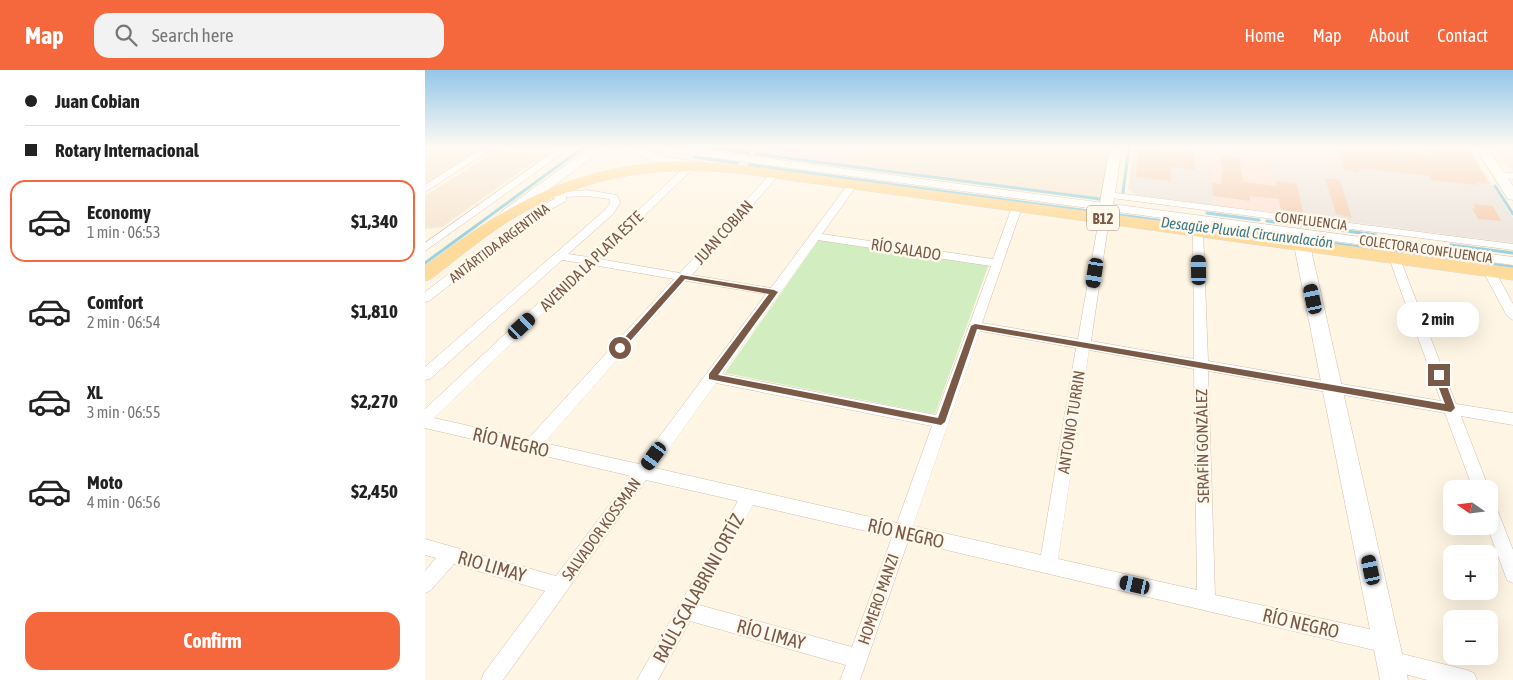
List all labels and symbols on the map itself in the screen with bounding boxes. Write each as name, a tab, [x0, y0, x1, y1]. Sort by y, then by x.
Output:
street label: JUAN COBIAN	[690, 197, 756, 267]
street label: ANTÁRTIDA ARGENTINA	[446, 200, 552, 286]
road number: B12	[1087, 206, 1119, 230]
street label: AVENIDA LA PLATA ESTE	[536, 207, 646, 315]
street label: CONFLUENCIA	[1274, 209, 1348, 233]
water label: Desagüe Pluvial Circunvalación	[1160, 213, 1334, 251]
street label: COLECTORA CONFLUENCIA	[1358, 232, 1494, 266]
street label: RÍO SALADO	[870, 235, 942, 263]
car	[1191, 255, 1206, 285]
car	[1085, 257, 1104, 289]
car	[1302, 283, 1323, 315]
callout: 2 min	[1398, 302, 1480, 338]
car	[505, 310, 538, 342]
route start	[609, 337, 631, 359]
route end	[1428, 364, 1450, 386]
street label: ANTONIO TURRIN	[1054, 369, 1088, 475]
street label: SERAFÍN GONZÁLEZ	[1192, 389, 1212, 503]
street label: RÍO NEGRO	[471, 423, 551, 461]
car	[639, 439, 668, 473]
street label: SALVADOR KOSSMAN	[558, 474, 644, 584]
north arrow	[1443, 480, 1497, 535]
street label: RAÚL SCALABRINI ORTÍZ	[648, 509, 748, 666]
street label: RÍO NEGRO	[866, 514, 946, 552]
street label: RIO LIMAY	[455, 546, 529, 586]
street label: HOMERO MANZI	[854, 551, 902, 647]
car	[1360, 554, 1381, 586]
car	[1118, 574, 1151, 596]
street label: RÍO NEGRO	[1261, 604, 1341, 642]
street label: RÍO LIMAY	[734, 614, 808, 654]

